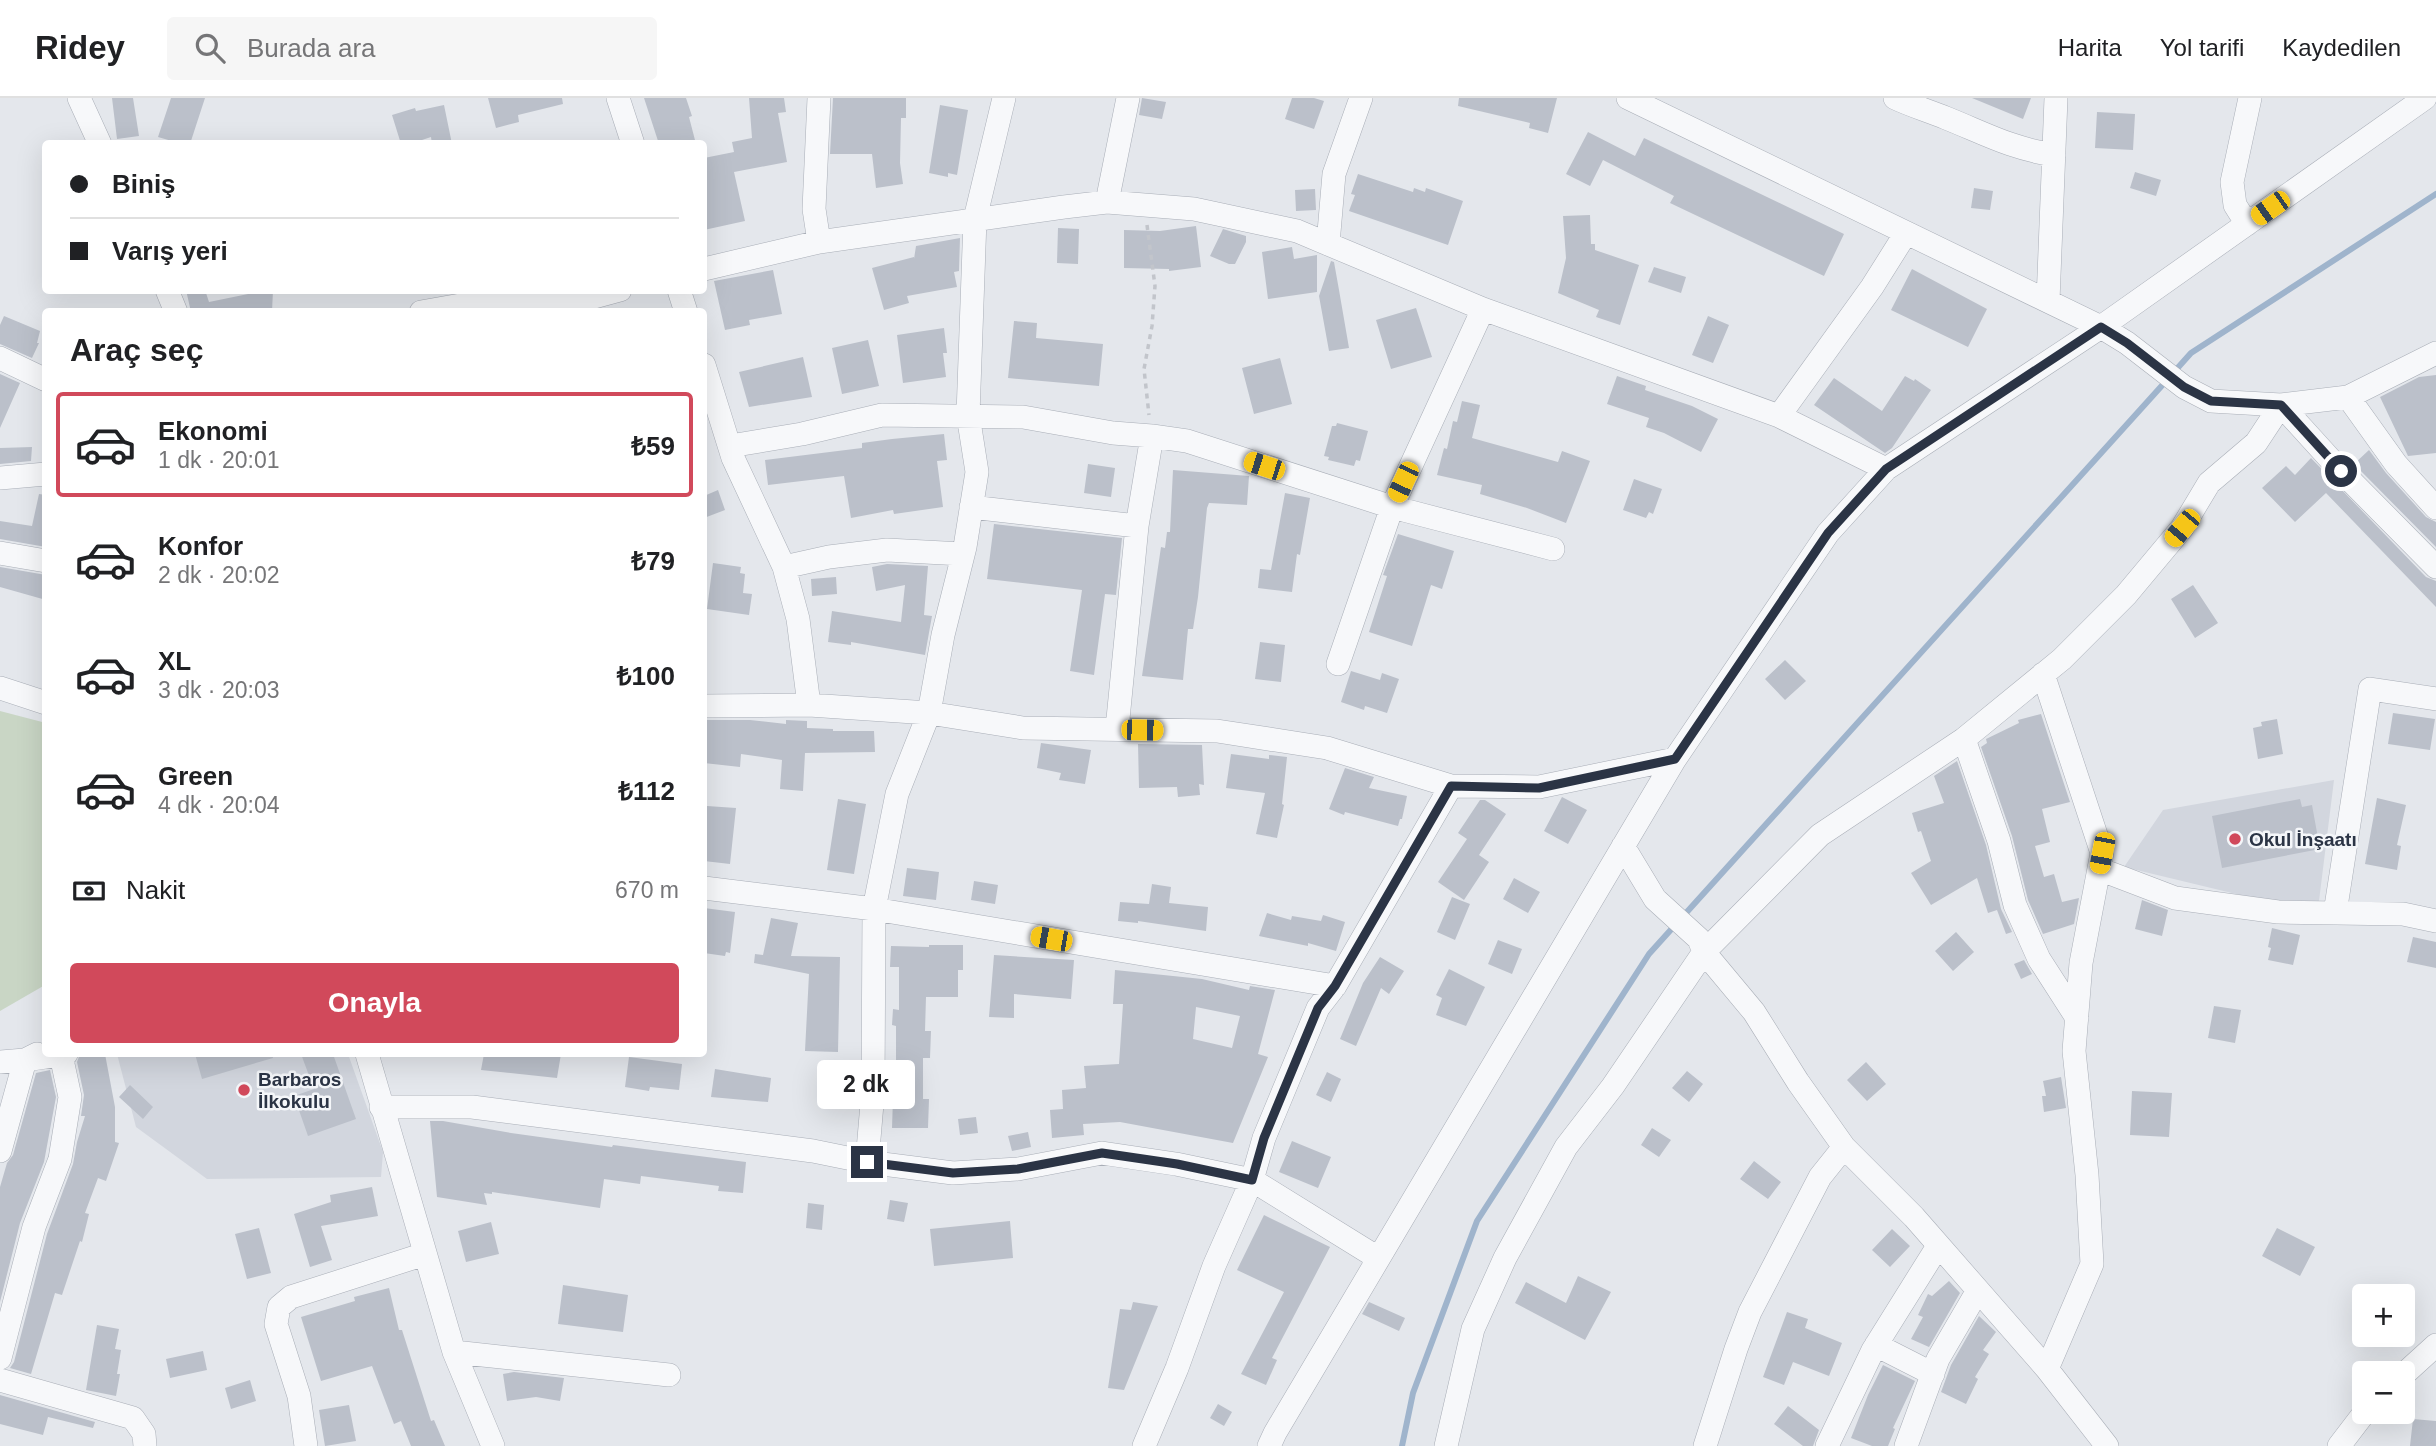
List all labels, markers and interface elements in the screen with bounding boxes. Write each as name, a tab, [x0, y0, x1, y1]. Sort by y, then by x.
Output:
search box	[167, 17, 657, 80]
text: Ridey	[35, 29, 125, 66]
icon: search	[191, 29, 229, 67]
text: Burada ara	[247, 33, 376, 63]
text: Harita	[2058, 34, 2122, 61]
text: Yol tarifi	[2160, 34, 2244, 61]
text: Kaydedilen	[2282, 34, 2401, 61]
text: Biniş	[112, 169, 176, 199]
car	[2247, 187, 2294, 229]
text: Varış yeri	[112, 236, 228, 266]
text: Araç seç	[70, 332, 203, 368]
icon: car	[74, 413, 137, 476]
text: Ekonomi	[158, 416, 268, 446]
text: ₺59	[631, 431, 675, 461]
text: 1 dk · 20:01	[158, 447, 279, 473]
car	[1241, 450, 1288, 482]
route start	[2325, 455, 2357, 487]
car	[1385, 459, 1422, 505]
car	[2161, 505, 2204, 551]
icon: car	[74, 528, 137, 591]
text: Konfor	[158, 531, 243, 561]
text: ₺79	[631, 546, 675, 576]
text: 2 dk · 20:02	[158, 562, 279, 588]
icon: car	[74, 643, 137, 706]
text: XL	[158, 646, 191, 676]
text: ₺100	[617, 661, 675, 691]
text: 3 dk · 20:03	[158, 677, 279, 703]
car	[1121, 719, 1164, 741]
icon: car	[74, 758, 137, 821]
text: Green	[158, 761, 233, 791]
text: ₺112	[618, 776, 675, 806]
text: 4 dk · 20:04	[158, 792, 279, 818]
place label: Okul İnşaatı	[2249, 829, 2357, 850]
car	[2088, 830, 2117, 876]
marker: Okul İnşaatı	[2227, 831, 2243, 847]
icon: cash	[70, 872, 108, 910]
text: Nakit	[126, 875, 185, 905]
text: 670 m	[615, 877, 679, 903]
car	[1029, 925, 1074, 953]
button: Onayla	[70, 963, 679, 1043]
callout: 2 dk	[818, 1060, 916, 1110]
place label: Barbaros İlkokulu	[258, 1069, 341, 1112]
text: 2 dk	[843, 1071, 889, 1097]
marker: Barbaros İlkokulu	[236, 1082, 252, 1098]
route end	[851, 1146, 883, 1178]
map controls	[2352, 1284, 2415, 1424]
button: +	[2352, 1284, 2415, 1347]
button: −	[2352, 1361, 2415, 1424]

